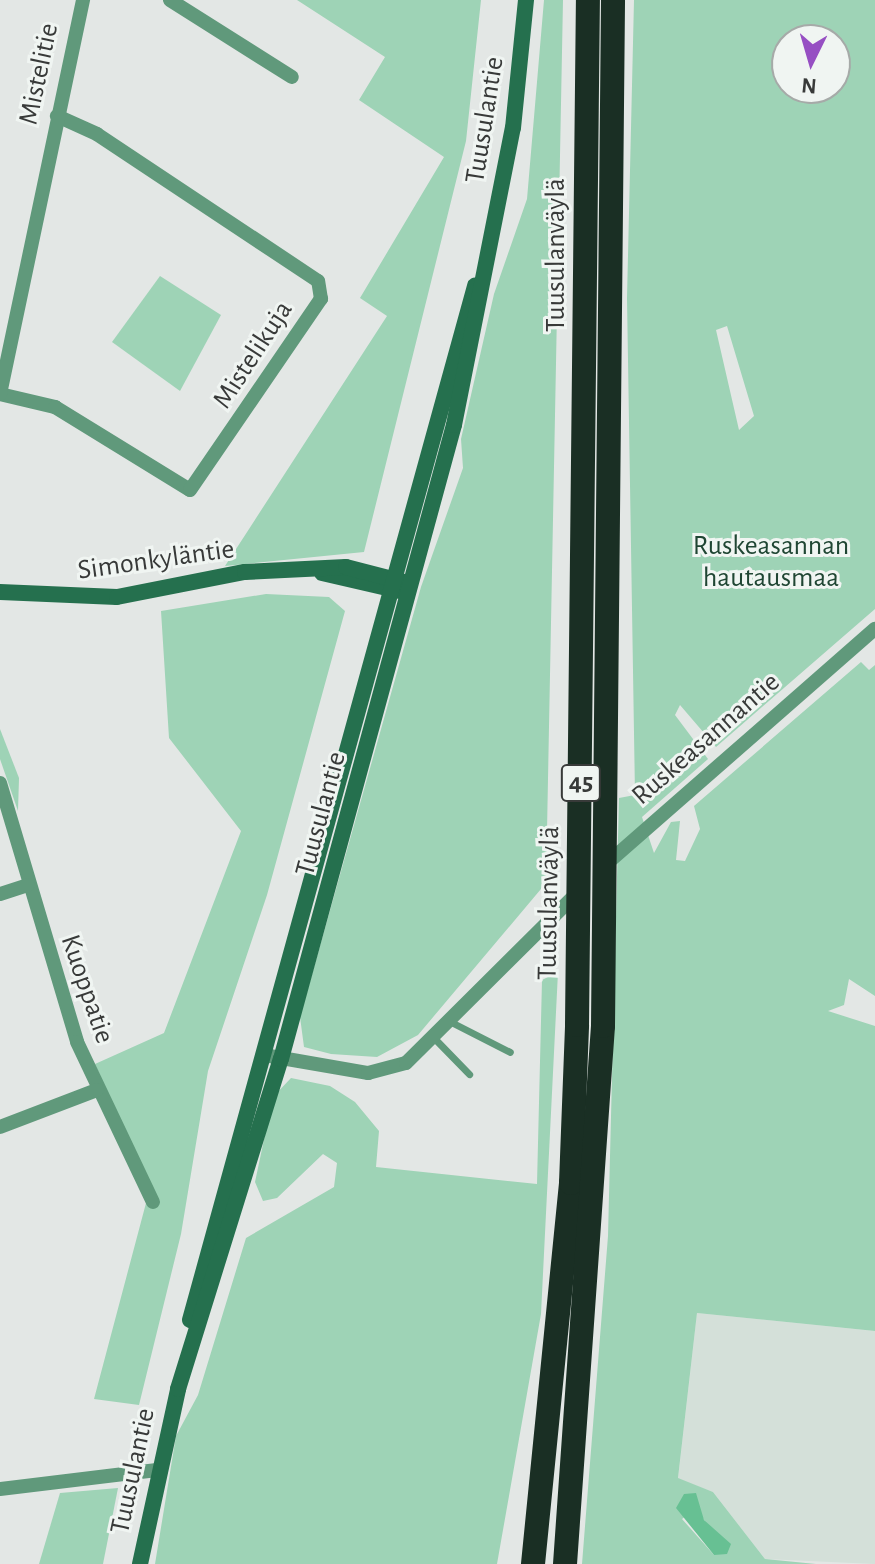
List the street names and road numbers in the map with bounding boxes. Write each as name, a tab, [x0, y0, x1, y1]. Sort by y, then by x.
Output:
street label: Mistelitie	[12, 20, 66, 128]
street label: Tuusulantie	[458, 54, 512, 186]
street label: Tuusulanväylä	[539, 178, 573, 332]
street label: Mistelikuja	[206, 295, 300, 415]
street label: Simonkyläntie	[76, 532, 236, 588]
street label: Ruskeasannantie	[625, 666, 787, 812]
street label: Tuusulantie	[288, 748, 354, 880]
road number: 45	[559, 761, 603, 805]
street label: Tuusulanväylä	[531, 826, 567, 980]
street label: Kuoppatie	[53, 930, 121, 1048]
street label: Tuusulantie	[103, 1405, 163, 1537]

